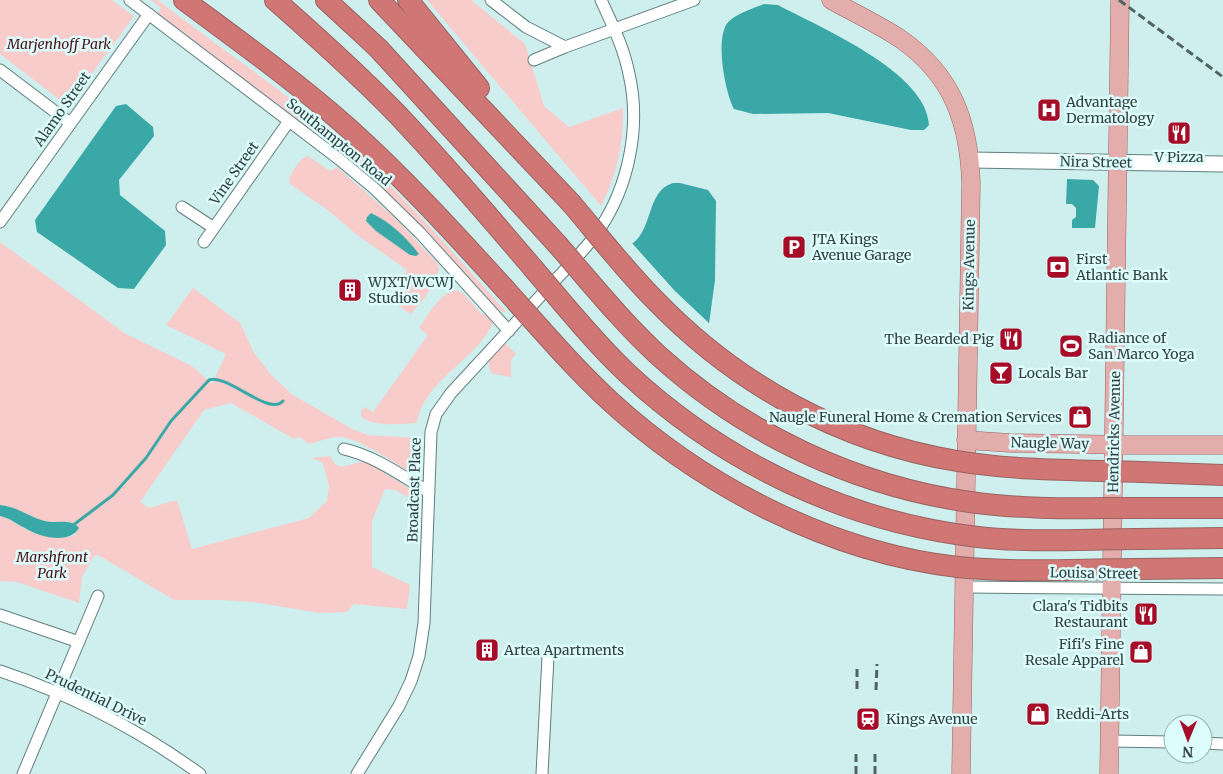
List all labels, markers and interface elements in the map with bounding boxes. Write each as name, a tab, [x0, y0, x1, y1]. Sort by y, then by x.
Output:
park label: Marjenhoff Park	[6, 35, 111, 53]
street label: Alamo Street	[29, 68, 95, 151]
place label: Advantage Dermatology	[1065, 93, 1155, 127]
street label: Southampton Road	[283, 94, 395, 190]
hospital icon: Advantage Dermatology	[1036, 97, 1062, 123]
restaurant icon: V Pizza	[1166, 120, 1192, 146]
street label: Vine Street	[205, 137, 263, 209]
place label: V Pizza	[1153, 148, 1204, 166]
street label: Nira Street	[1060, 152, 1133, 172]
street label: Kings Avenue	[959, 219, 979, 311]
place label: JTA Kings Avenue Garage	[811, 230, 911, 264]
parking icon: JTA Kings Avenue Garage	[781, 234, 807, 260]
place label: First Atlantic Bank	[1075, 250, 1168, 284]
bank icon: First Atlantic Bank	[1045, 254, 1071, 280]
place label: WJXT/WCWJ Studios	[367, 273, 454, 307]
building icon: WJXT/WCWJ Studios	[337, 277, 363, 303]
restaurant icon: The Bearded Pig	[998, 326, 1024, 352]
place label: Radiance of San Marco Yoga	[1088, 329, 1195, 363]
place label: The Bearded Pig	[884, 330, 995, 348]
sports icon: Radiance of San Marco Yoga	[1058, 333, 1084, 359]
bar icon: Locals Bar	[988, 360, 1014, 386]
place label: Locals Bar	[1018, 364, 1088, 382]
street label: Hendricks Avenue	[1104, 371, 1124, 493]
shop icon: Naugle Funeral Home & Cremation Services	[1067, 404, 1093, 430]
place label: Naugle Funeral Home & Cremation Services	[769, 408, 1062, 426]
street label: Naugle Way	[1010, 433, 1090, 453]
street label: Broadcast Place	[403, 437, 425, 543]
park label: Marshfront Park	[15, 548, 88, 582]
street label: Louisa Street	[1050, 563, 1139, 583]
place label: Clara's Tidbits Restaurant	[1033, 597, 1129, 631]
restaurant icon: Clara's Tidbits Restaurant	[1133, 601, 1159, 627]
place label: Fifi's Fine Resale Apparel	[1025, 635, 1125, 669]
building icon: Artea Apartments	[474, 637, 500, 663]
shop icon: Fifi's Fine Resale Apparel	[1128, 639, 1154, 665]
place label: Artea Apartments	[503, 641, 624, 659]
street label: Prudential Drive	[42, 665, 150, 729]
shop icon: Reddi-Arts	[1025, 701, 1051, 727]
place label: Reddi-Arts	[1056, 705, 1129, 723]
station icon: Kings Avenue	[855, 706, 881, 732]
place label: Kings Avenue	[886, 710, 978, 728]
north arrow	[1163, 714, 1213, 764]
text: N	[1182, 743, 1193, 761]

